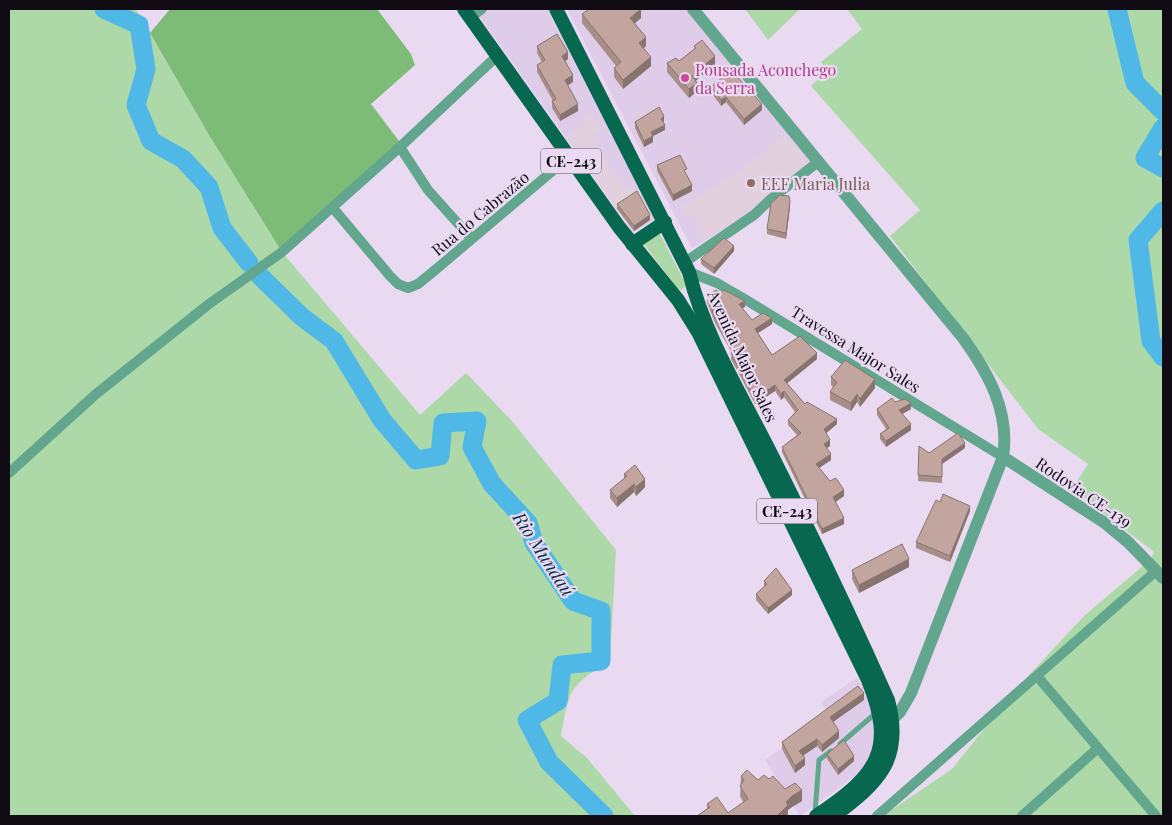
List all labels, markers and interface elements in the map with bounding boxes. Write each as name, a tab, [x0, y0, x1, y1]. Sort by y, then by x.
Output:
place label: Pousada Aconchego da Serra	[695, 59, 837, 98]
marker: Pousada Aconchego da Serra	[679, 72, 691, 84]
road number: CE-243	[541, 148, 601, 174]
street label: Rua do Cabrazão	[427, 166, 533, 260]
place label: EEF Maria Julia	[761, 173, 870, 194]
marker: EEF Maria Julia	[745, 177, 757, 189]
street label: Avenida Major Sales	[703, 286, 783, 425]
street label: Travessa Major Sales	[787, 301, 925, 397]
street label: Rodovia CE-139	[1032, 452, 1136, 532]
road number: CE-243	[757, 498, 817, 524]
water label: Rio Mundaú	[507, 506, 580, 601]

